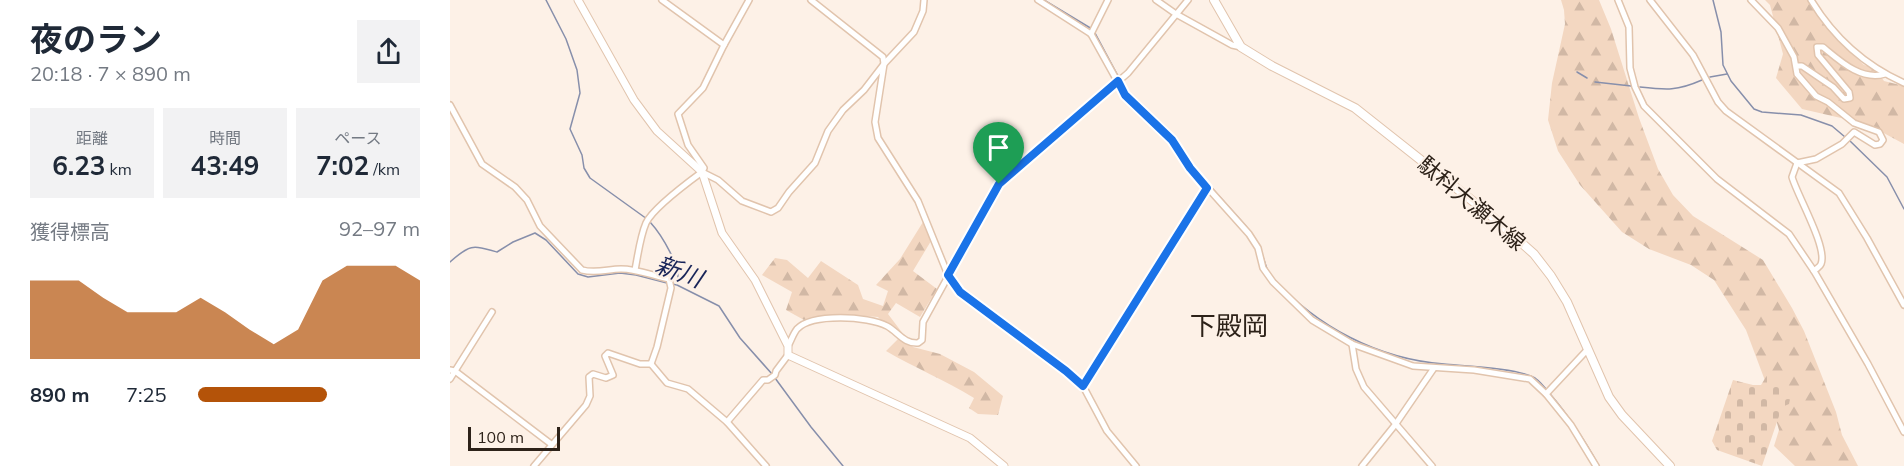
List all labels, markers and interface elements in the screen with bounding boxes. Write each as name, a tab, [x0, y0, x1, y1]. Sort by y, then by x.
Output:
text: 夜のラン	[30, 18, 162, 59]
button: share	[357, 20, 420, 83]
text: 20:18 · 7 × 890 m	[30, 61, 191, 86]
pin	[973, 122, 1024, 184]
text: 距離	[76, 128, 108, 148]
text: 時間	[209, 128, 241, 148]
text: ペース	[334, 128, 382, 148]
icon: arrive	[982, 131, 1015, 164]
text: 6.23	[52, 149, 105, 182]
text: 43:49	[191, 149, 259, 182]
text: 7:02	[316, 149, 369, 182]
street label: 駄科大瀬木線	[1412, 150, 1532, 256]
text: km	[105, 159, 132, 179]
text: /km	[369, 159, 400, 179]
text: 92–97 m	[339, 216, 420, 241]
text: 獲得標高	[30, 219, 110, 244]
water label: 新川	[652, 249, 710, 294]
district label: 下殿岡	[1190, 309, 1268, 342]
text: 890 m	[30, 382, 89, 407]
text: 7:25	[126, 382, 167, 407]
scale bar	[468, 424, 560, 452]
text: 100 m	[477, 427, 524, 447]

